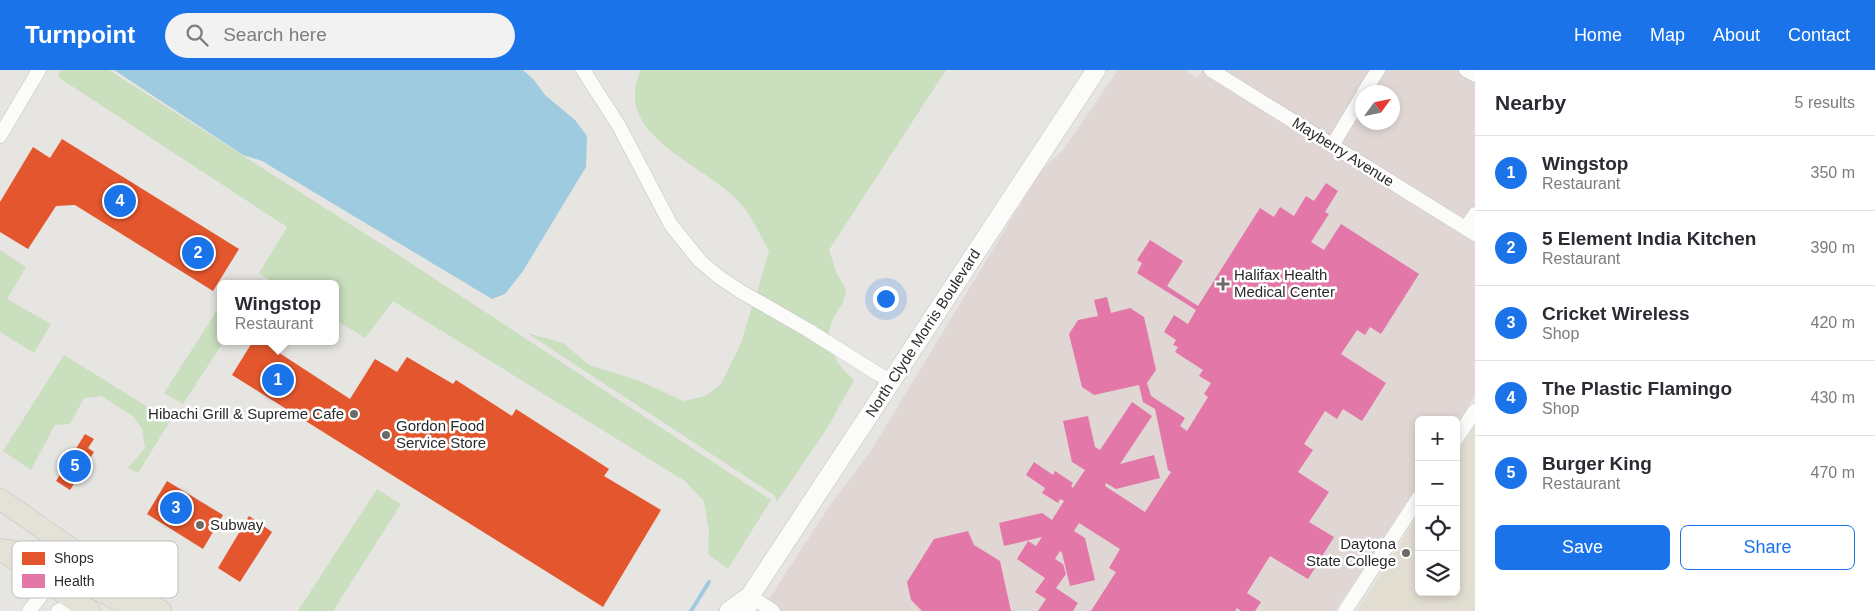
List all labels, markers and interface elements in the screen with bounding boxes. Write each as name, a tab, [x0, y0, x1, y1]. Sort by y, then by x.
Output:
search box	[165, 13, 515, 58]
text: Turnpoint	[25, 21, 135, 48]
icon: search	[183, 21, 211, 49]
text: Search here	[223, 24, 327, 45]
text: Home	[1574, 25, 1622, 45]
text: Map	[1650, 25, 1685, 45]
text: About	[1713, 25, 1760, 45]
text: Contact	[1788, 25, 1850, 45]
north arrow	[1355, 85, 1400, 130]
text: Nearby	[1495, 91, 1566, 114]
text: 5 results	[1795, 94, 1855, 111]
street label: Mayberry Avenue	[1289, 114, 1397, 190]
text: Wingstop	[1542, 153, 1628, 174]
text: 1	[1507, 164, 1515, 181]
text: 350 m	[1811, 164, 1855, 181]
text: Restaurant	[1542, 175, 1620, 192]
pin: 4	[104, 182, 136, 220]
text: 5 Element India Kitchen	[1542, 228, 1756, 249]
pin: 2	[182, 234, 214, 272]
text: 2	[1507, 239, 1515, 256]
text: 390 m	[1811, 239, 1855, 256]
street label: North Clyde Morris Boulevard	[862, 246, 983, 420]
text: Restaurant	[1542, 250, 1620, 267]
place label: Halifax Health Medical Center	[1234, 266, 1335, 300]
marker: Halifax Health Medical Center	[1216, 277, 1230, 291]
popup	[217, 280, 339, 345]
your location	[873, 286, 899, 312]
text: Wingstop	[235, 293, 321, 314]
text: Cricket Wireless	[1542, 303, 1690, 324]
text: 3	[1507, 314, 1515, 331]
text: 420 m	[1811, 314, 1855, 331]
text: Restaurant	[235, 315, 313, 332]
text: Shop	[1542, 325, 1579, 342]
pin: 1	[262, 361, 294, 399]
text: The Plastic Flamingo	[1542, 378, 1732, 399]
text: 4	[1507, 389, 1515, 406]
text: 430 m	[1811, 389, 1855, 406]
text: Shop	[1542, 400, 1579, 417]
place label: Hibachi Grill & Supreme Cafe	[148, 405, 344, 422]
marker: Hibachi Grill & Supreme Cafe	[348, 408, 360, 420]
map controls	[1415, 416, 1460, 596]
button: +	[1415, 416, 1460, 461]
place label: Gordon Food Service Store	[396, 417, 486, 451]
marker: Gordon Food Service Store	[380, 429, 392, 441]
pin: 5	[59, 447, 91, 485]
text: Burger King	[1542, 453, 1652, 474]
button: −	[1415, 461, 1460, 506]
text: 5	[1507, 464, 1515, 481]
text: 470 m	[1811, 464, 1855, 481]
text: Restaurant	[1542, 475, 1620, 492]
pin: 3	[160, 489, 192, 527]
button: locate	[1415, 506, 1460, 551]
place label: Subway	[210, 516, 264, 533]
marker: Subway	[194, 519, 206, 531]
button: Save	[1495, 525, 1670, 570]
button: Share	[1680, 525, 1855, 570]
place label: Daytona State College	[1306, 535, 1397, 569]
legend	[12, 541, 178, 598]
marker: Daytona State College	[1400, 547, 1412, 559]
text: Shops	[54, 550, 94, 566]
button: layers	[1415, 551, 1460, 596]
text: Health	[54, 573, 94, 589]

